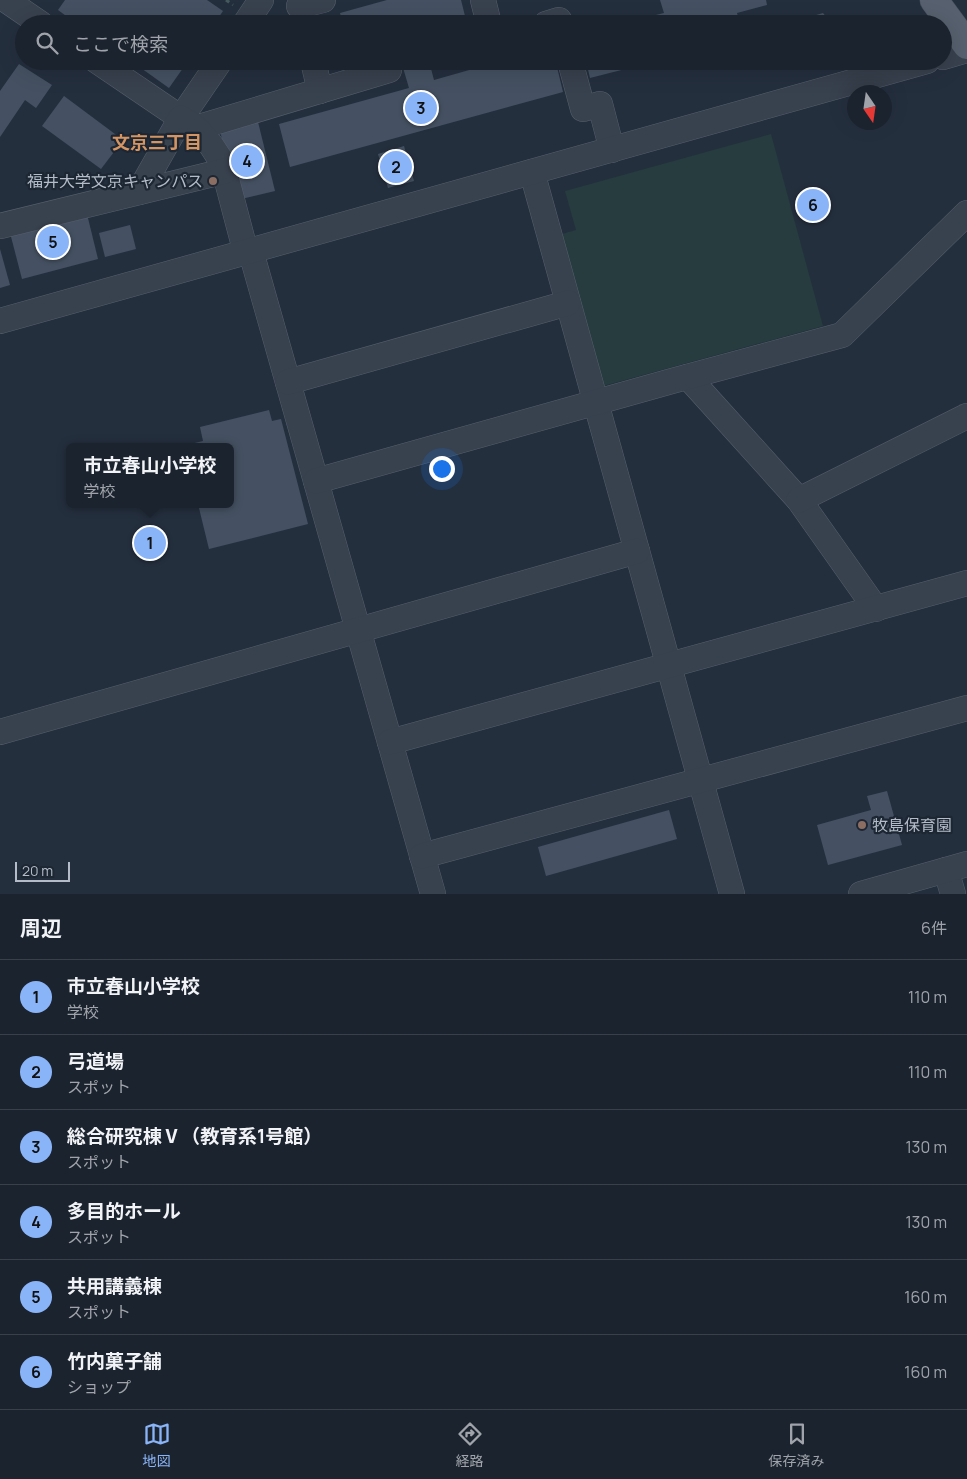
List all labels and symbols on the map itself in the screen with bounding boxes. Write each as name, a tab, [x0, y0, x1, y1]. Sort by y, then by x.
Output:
north arrow	[847, 85, 892, 130]
pin: 3	[405, 89, 437, 127]
district label: 文京三丁目	[112, 130, 202, 154]
pin: 4	[231, 142, 263, 180]
pin: 2	[380, 148, 412, 186]
place label: 福井大学文京キャンパス	[27, 170, 203, 192]
marker: 福井大学文京キャンパス	[207, 175, 219, 187]
pin: 6	[797, 186, 829, 224]
pin: 5	[37, 223, 69, 261]
your location	[429, 456, 455, 482]
pin: 1	[134, 524, 166, 562]
place label: 牧島保育園	[872, 814, 952, 836]
marker: 牧島保育園	[856, 819, 868, 831]
scale bar	[15, 859, 70, 882]

